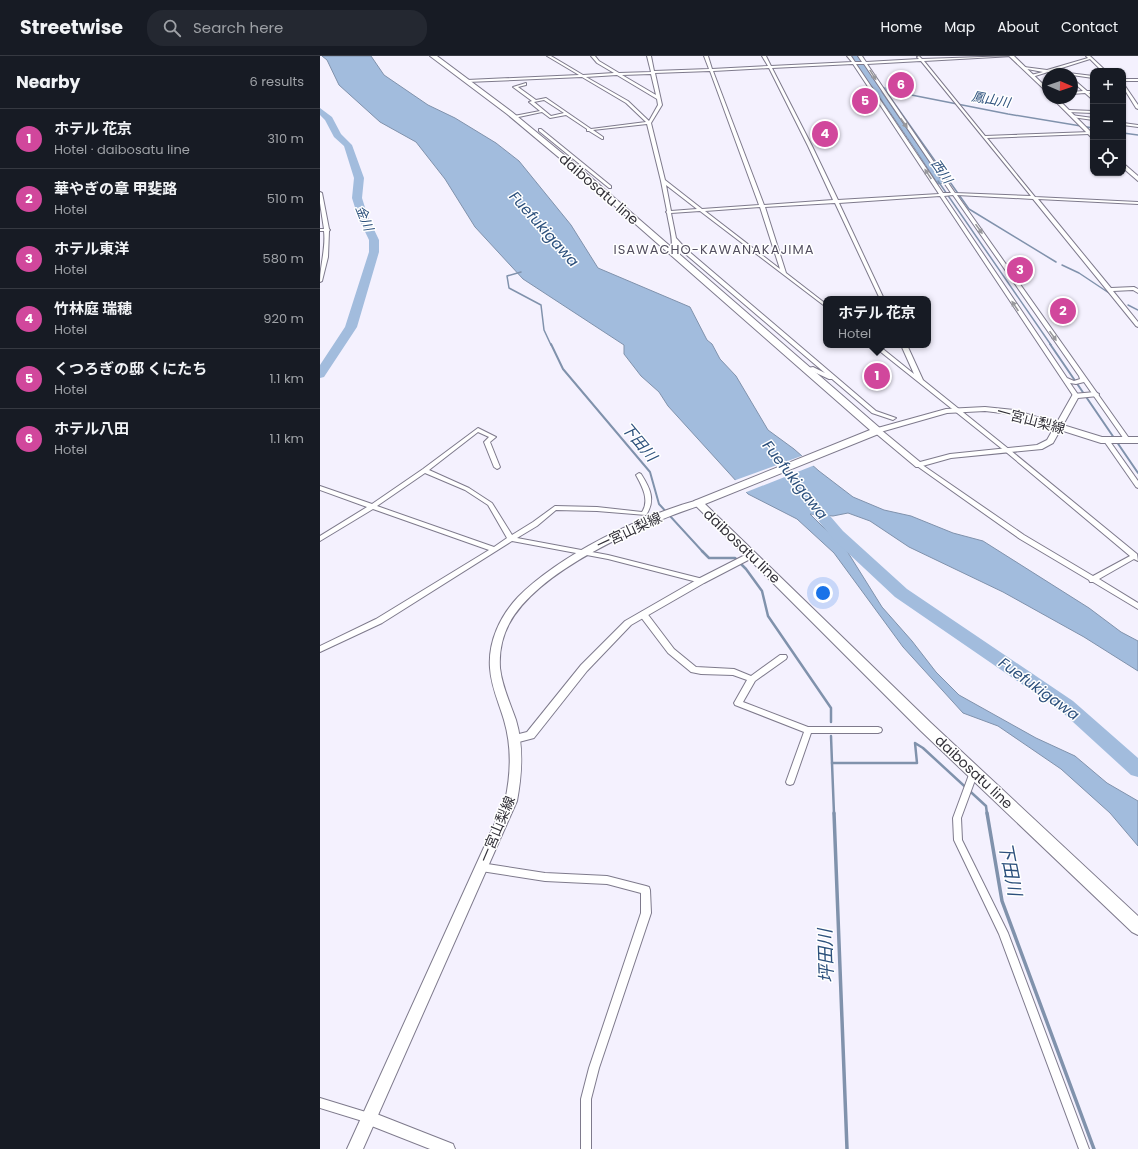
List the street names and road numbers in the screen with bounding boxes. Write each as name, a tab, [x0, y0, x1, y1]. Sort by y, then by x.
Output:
street label: daibosatu line	[555, 149, 643, 230]
street label: 一宮山梨線	[995, 401, 1067, 439]
street label: daibosatu line	[699, 504, 785, 588]
street label: 一宮山梨線	[593, 507, 665, 555]
street label: daibosatu line	[931, 731, 1018, 814]
street label: 一宮山梨線	[474, 793, 520, 865]

